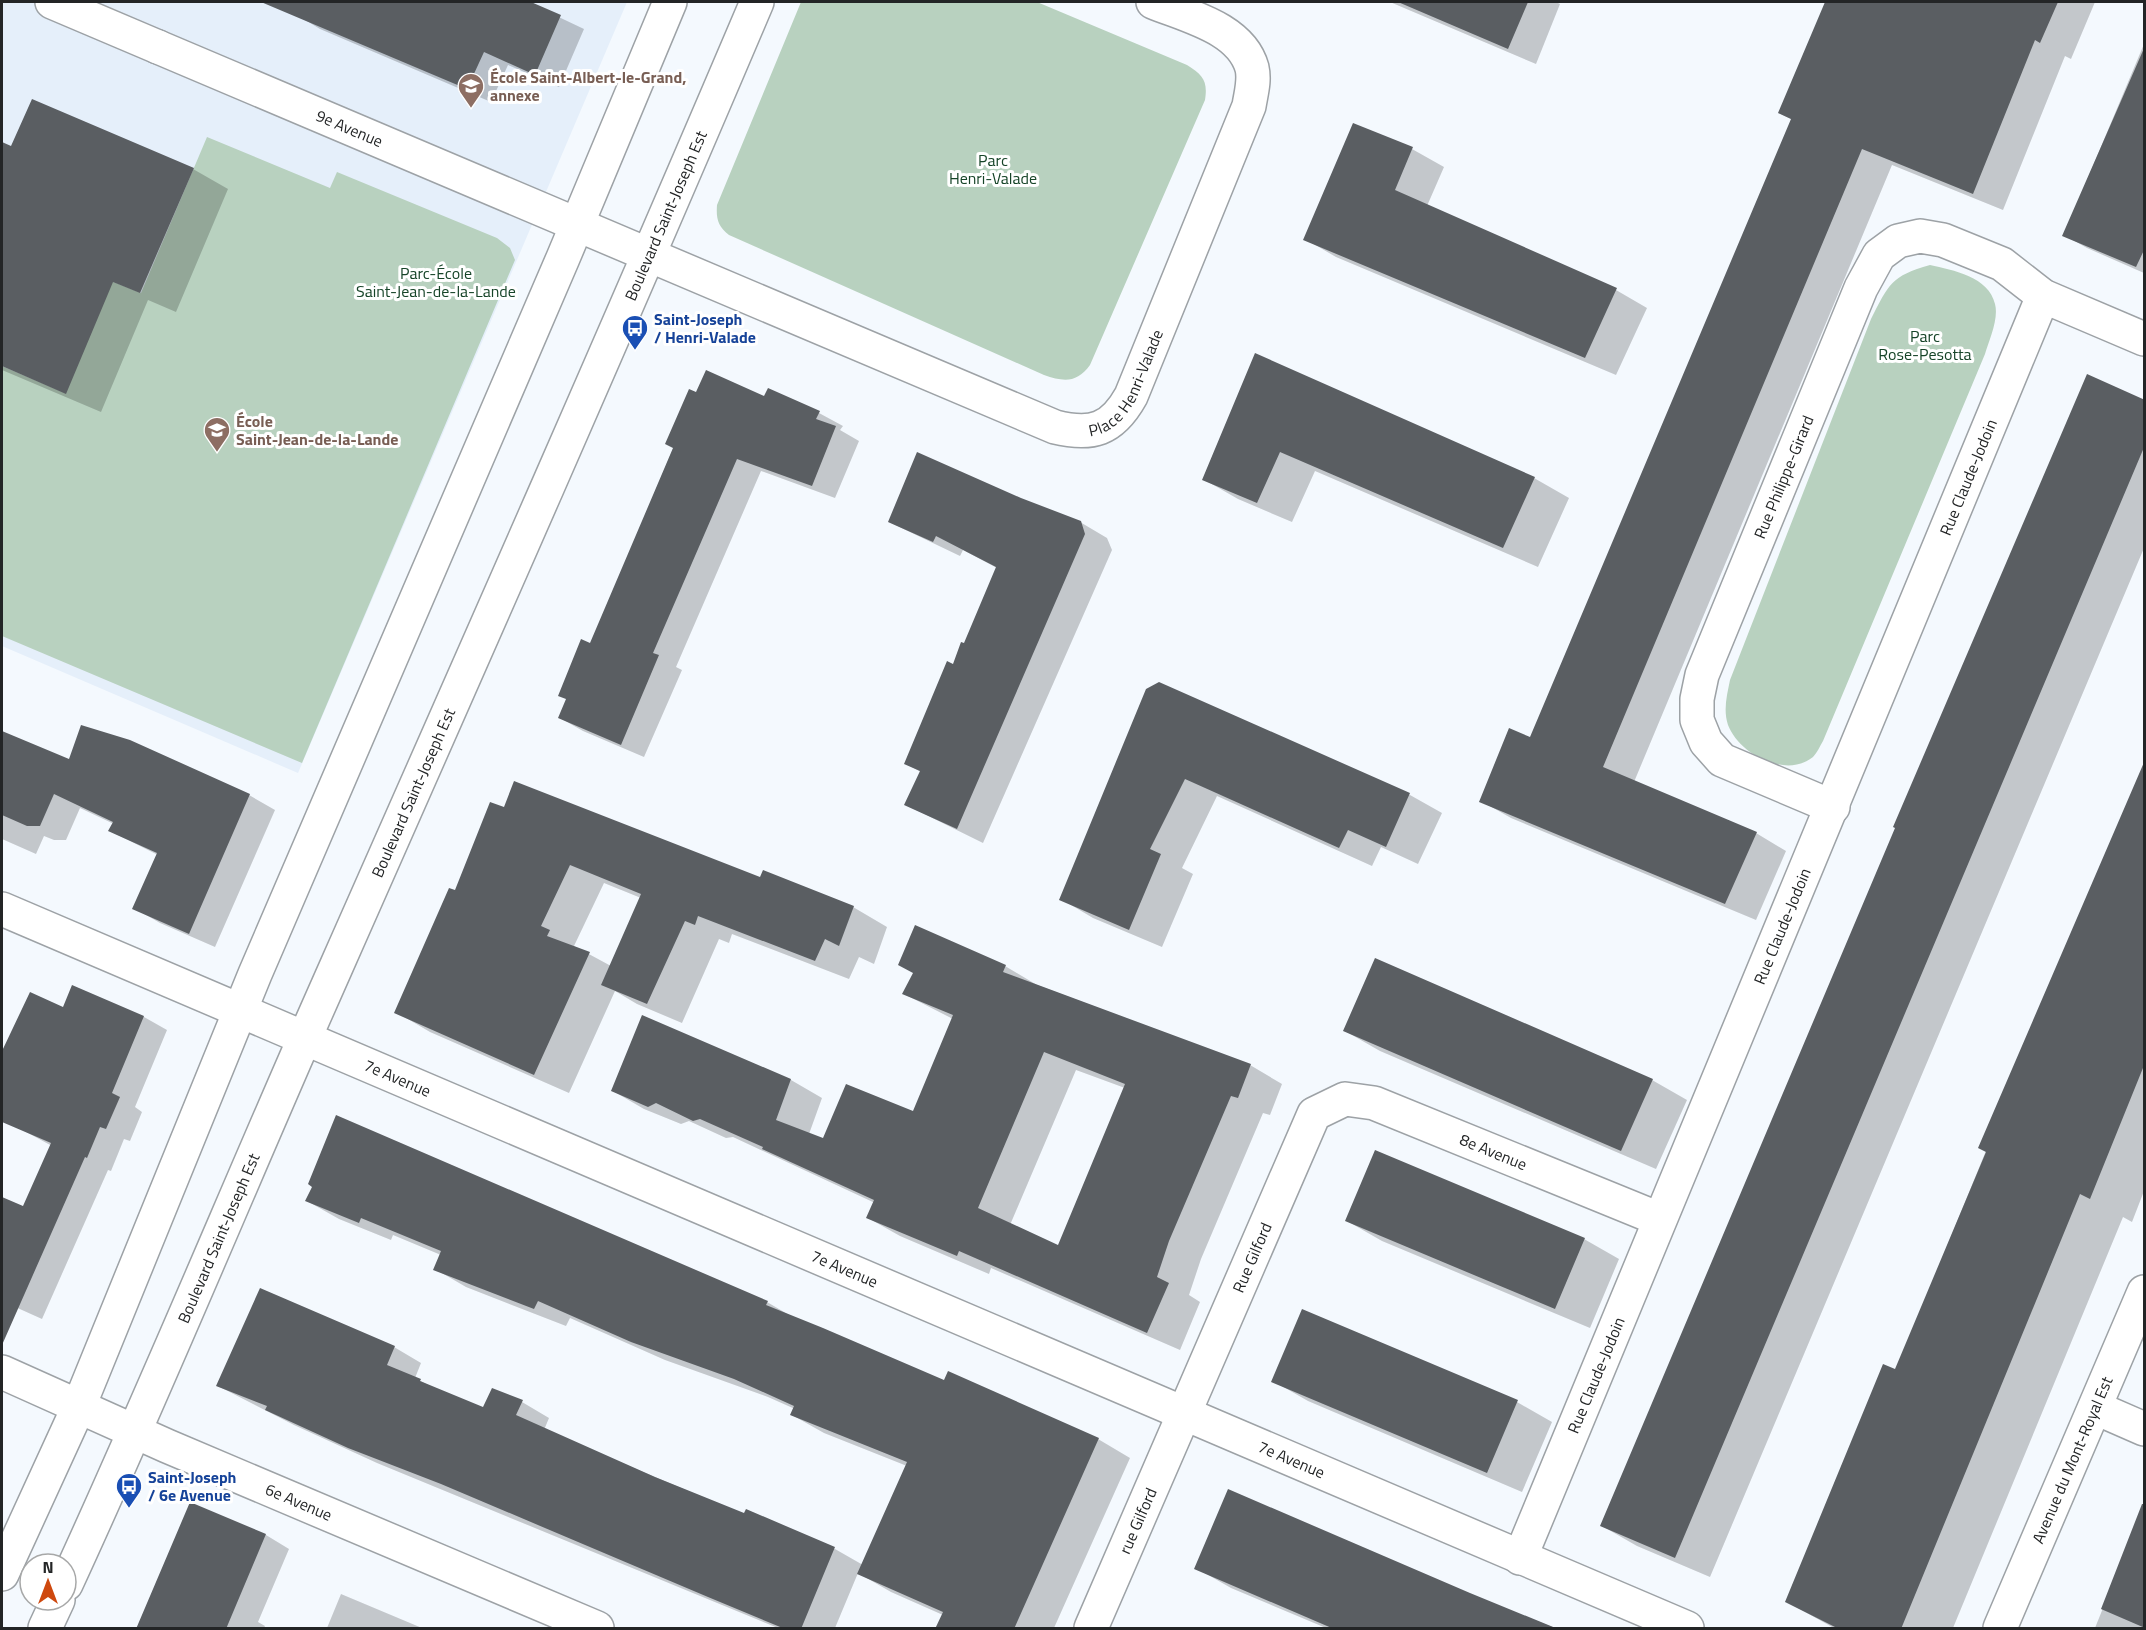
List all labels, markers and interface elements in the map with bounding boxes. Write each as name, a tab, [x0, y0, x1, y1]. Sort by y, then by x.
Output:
place label: École Saint-Albert-le-Grand, annexe	[490, 65, 686, 107]
school or university icon: École Saint-Albert-le-Grand, annexe	[456, 71, 486, 109]
street label: 9e Avenue	[312, 103, 387, 153]
street label: Boulevard Saint-Joseph Est	[618, 126, 713, 304]
park label: Parc Henri-Valade	[949, 148, 1037, 190]
park label: Parc-École Saint-Jean-de-la-Lande	[356, 261, 516, 303]
place label: Saint-Joseph / Henri-Valade	[654, 307, 756, 349]
bus stop icon: Saint-Joseph / Henri-Valade	[620, 313, 650, 351]
park label: Parc Rose-Pesotta	[1878, 324, 1972, 366]
street label: Place Henri-Valade	[1086, 326, 1169, 442]
place label: École Saint-Jean-de-la-Lande	[236, 409, 398, 451]
street label: Rue Philippe-Girard	[1747, 412, 1819, 542]
school or university icon: École Saint-Jean-de-la-Lande	[202, 415, 232, 453]
street label: Rue Claude-Jodoin	[1933, 415, 2003, 539]
street label: Boulevard Saint-Joseph Est	[365, 704, 461, 881]
street label: Rue Claude-Jodoin	[1747, 864, 1817, 988]
street label: 7e Avenue	[360, 1053, 435, 1103]
street label: 8e Avenue	[1456, 1127, 1531, 1176]
street label: Boulevard Saint-Joseph Est	[171, 1149, 266, 1327]
street label: Rue Gilford	[1226, 1218, 1278, 1296]
street label: 7e Avenue	[807, 1244, 882, 1293]
street label: Rue Claude-Jodoin	[1561, 1313, 1631, 1437]
street label: Avenue du Mont-Royal Est	[2026, 1372, 2119, 1547]
street label: 7e Avenue	[1254, 1434, 1329, 1484]
place label: Saint-Joseph / 6e Avenue	[148, 1465, 236, 1507]
bus stop icon: Saint-Joseph / 6e Avenue	[114, 1471, 144, 1509]
street label: 6e Avenue	[262, 1477, 336, 1527]
street label: rue Gilford	[1113, 1484, 1163, 1558]
north arrow	[18, 1552, 78, 1612]
text: N	[42, 1555, 54, 1579]

